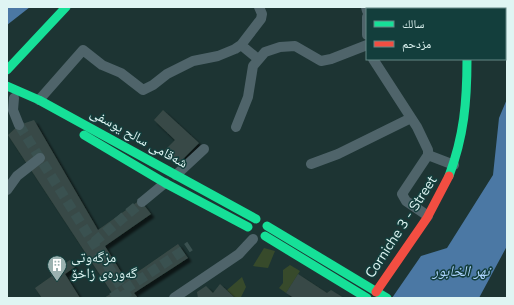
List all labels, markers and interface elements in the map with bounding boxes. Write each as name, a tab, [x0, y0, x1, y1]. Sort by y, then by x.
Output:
legend	[366, 8, 506, 60]
text: سالك	[402, 16, 424, 32]
text: مزدحم	[402, 36, 431, 52]
street label: شەقامی سالح یوسفی	[87, 103, 191, 173]
street label: Corniche 3 - Street	[361, 172, 441, 282]
place label: مزگەوتی گەورەی زاخۆ	[71, 248, 137, 283]
building icon: مزگەوتی گەورەی زاخۆ	[46, 254, 68, 282]
water label: نهر الخابور	[431, 261, 492, 281]

